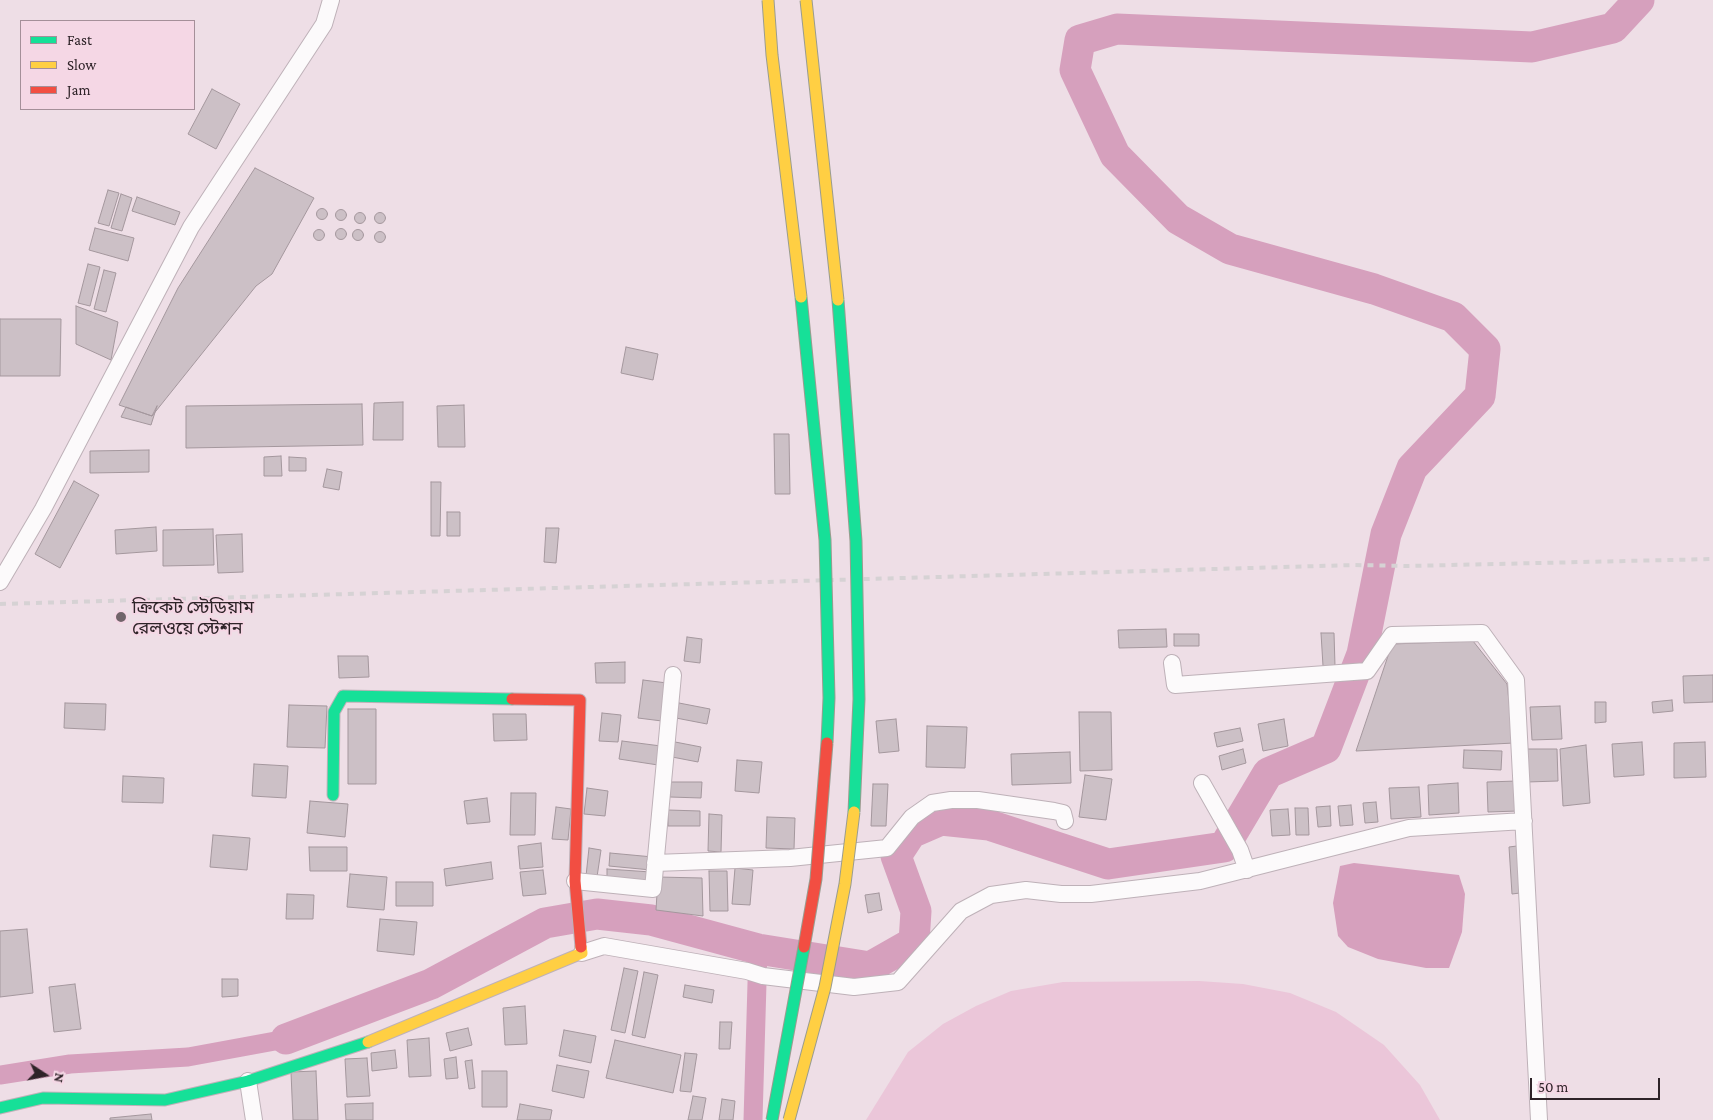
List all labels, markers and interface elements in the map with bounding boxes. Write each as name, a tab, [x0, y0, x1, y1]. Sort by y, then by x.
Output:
legend	[20, 20, 195, 110]
text: Fast	[67, 32, 92, 48]
text: Slow	[67, 57, 96, 73]
text: Jam	[67, 82, 90, 98]
place label: ক্রিকেট স্টেডিয়াম রেলওয়ে স্টেশন	[132, 596, 254, 638]
marker: ক্রিকেট স্টেডিয়াম রেলওয়ে স্টেশন	[114, 610, 128, 624]
north arrow	[20, 1050, 70, 1100]
scale bar	[1533, 1068, 1663, 1100]
text: N	[51, 1072, 68, 1084]
text: 50 m	[1538, 1079, 1568, 1095]

